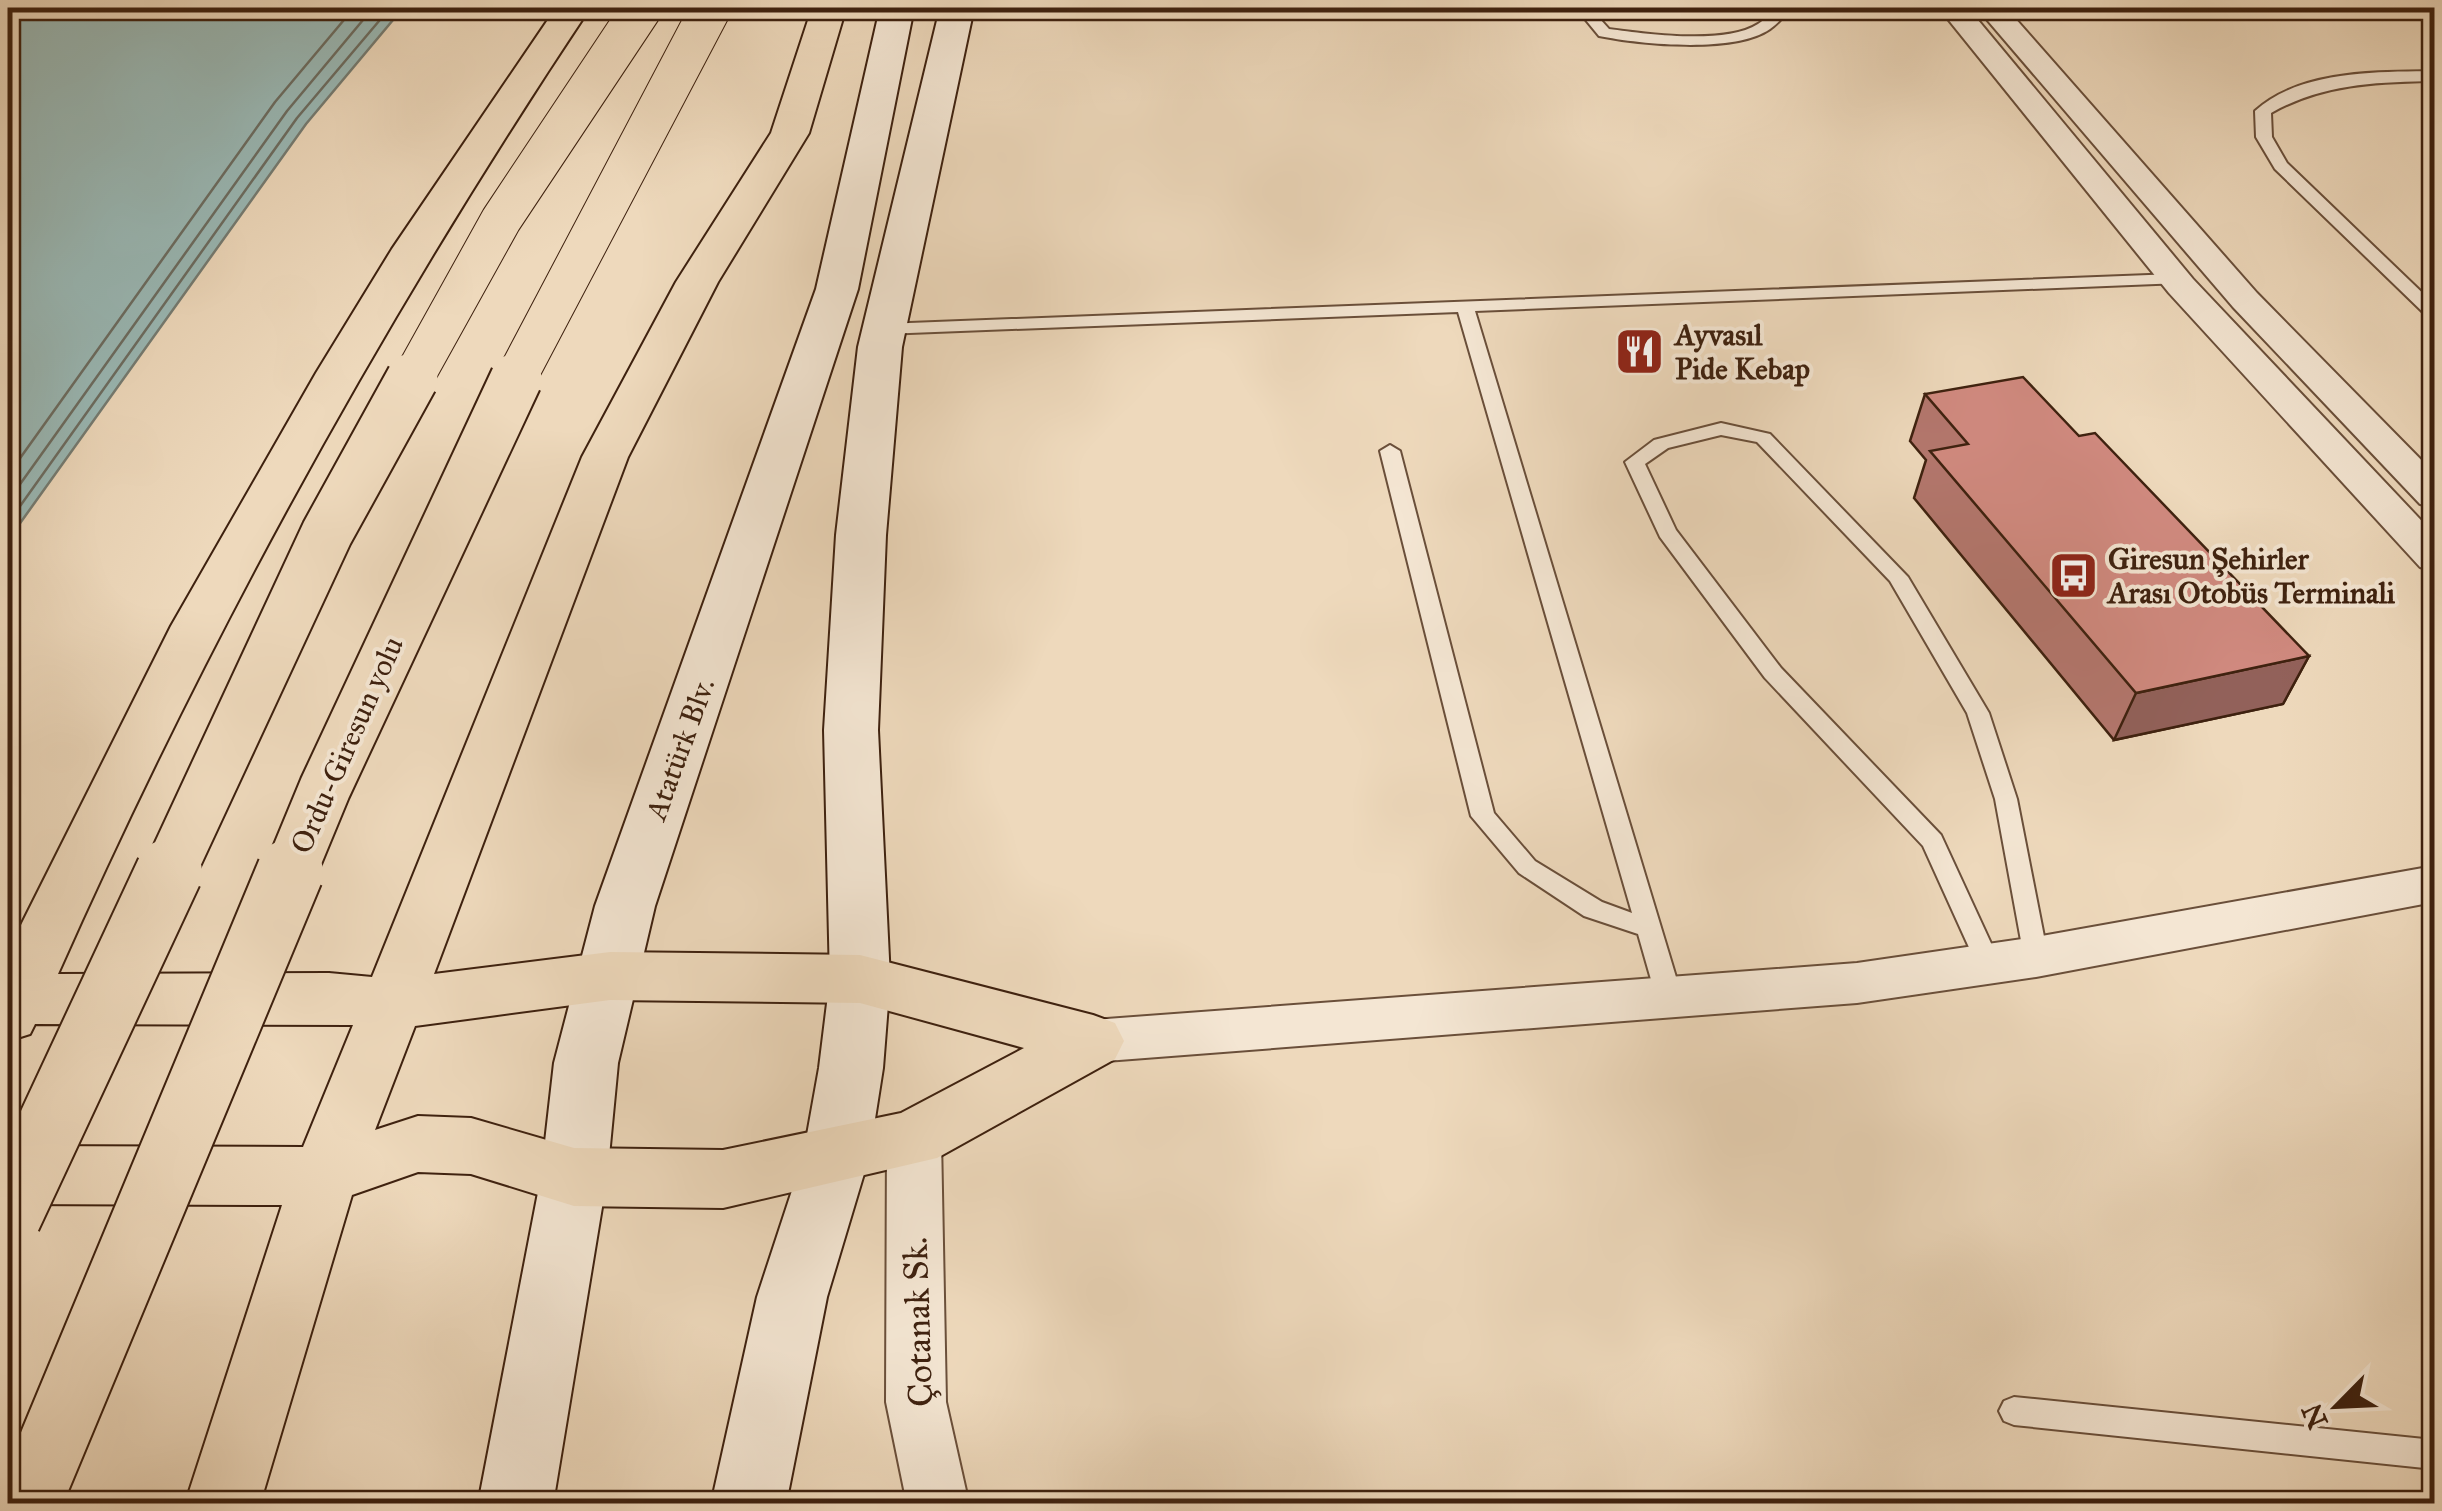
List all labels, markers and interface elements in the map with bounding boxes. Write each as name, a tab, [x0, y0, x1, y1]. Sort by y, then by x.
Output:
place label: Ayvasıl Pide Kebap	[1673, 317, 1810, 387]
restaurant icon: Ayvasıl Pide Kebap	[1614, 326, 1666, 378]
place label: Giresun Şehirler Arası Otobüs Terminali	[2106, 541, 2396, 611]
bus stop icon: Giresun Şehirler Arası Otobüs Terminali	[2047, 550, 2099, 602]
street label: Ordu-Giresun yolu	[283, 631, 411, 859]
street label: Atatürk Blv.	[637, 673, 722, 827]
street label: Çotanak Sk.	[894, 1236, 942, 1408]
north arrow	[2287, 1356, 2387, 1456]
text: N	[2294, 1398, 2335, 1434]

